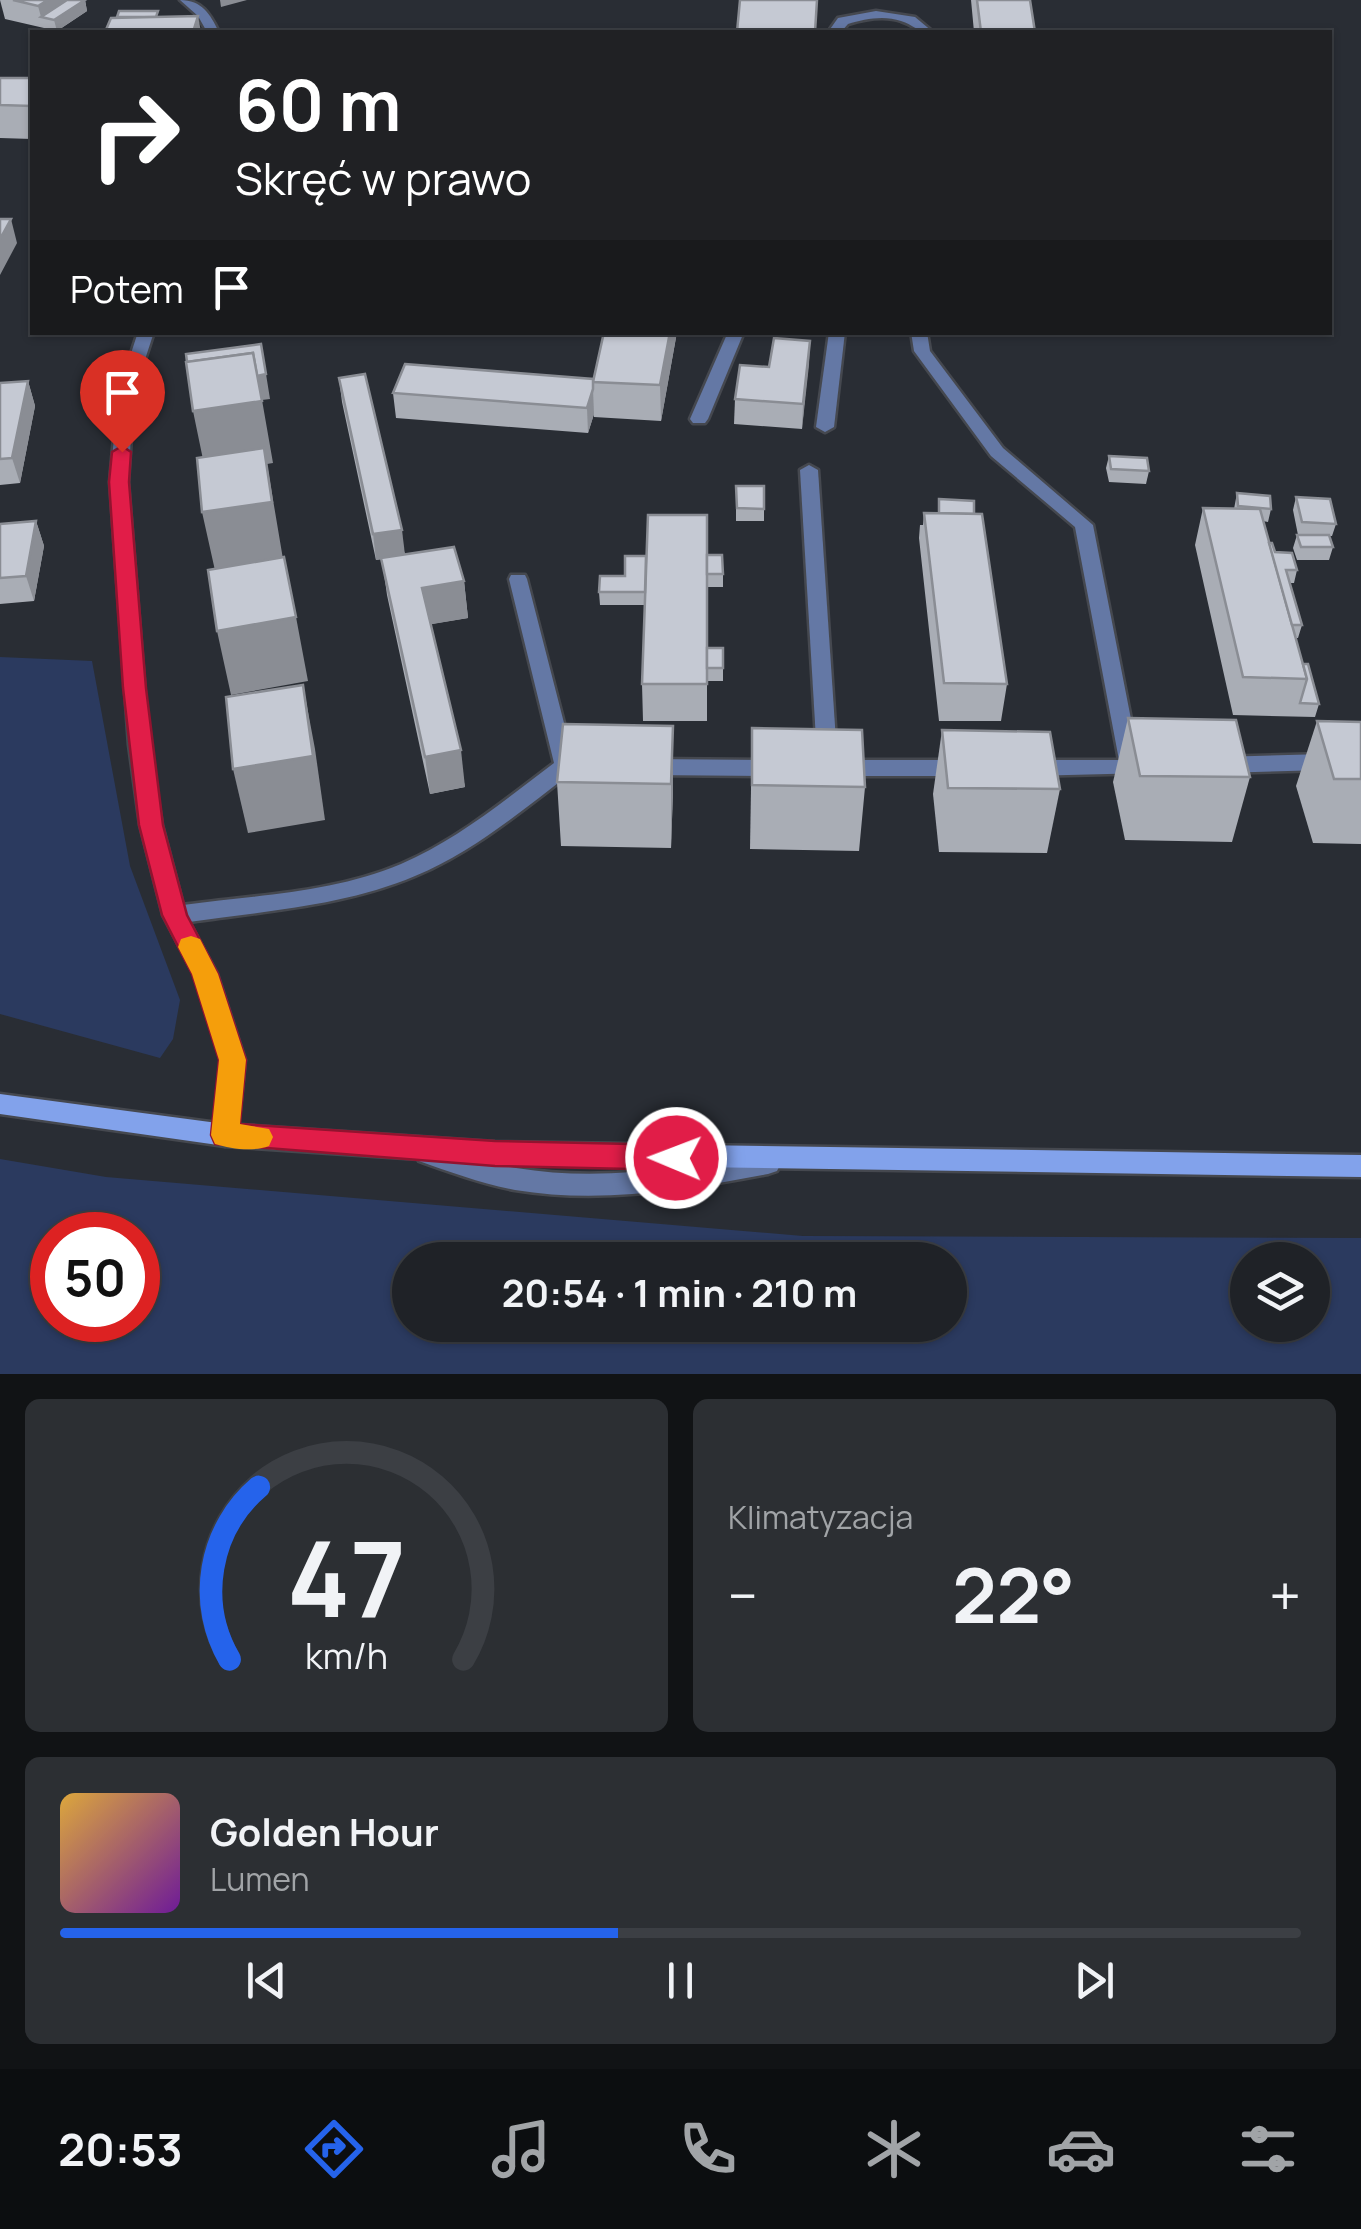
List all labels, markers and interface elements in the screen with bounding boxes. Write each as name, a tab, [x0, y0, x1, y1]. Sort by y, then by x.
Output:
text: 60 m	[235, 56, 402, 152]
icon: right	[70, 70, 200, 200]
text: Skręć w prawo	[235, 147, 531, 209]
icon: arrive	[204, 260, 259, 315]
text: Potem	[70, 262, 184, 314]
pin	[80, 350, 165, 453]
icon: arrive	[95, 365, 150, 420]
position arrow	[624, 1106, 728, 1210]
speed limit sign: 50	[30, 1212, 160, 1342]
map controls	[1230, 1242, 1330, 1342]
button: layers	[1230, 1242, 1330, 1342]
text: 20:54 · 1 min · 210 m	[502, 1266, 857, 1318]
text: Klimatyzacja	[728, 1495, 913, 1539]
text: 47	[287, 1506, 406, 1648]
text: 22°	[952, 1543, 1075, 1646]
text: −	[728, 1557, 758, 1633]
text: +	[1269, 1557, 1301, 1633]
text: km/h	[305, 1631, 388, 1680]
text: Golden Hour	[210, 1805, 439, 1857]
text: Lumen	[210, 1857, 310, 1901]
icon: previous	[239, 1953, 294, 2008]
icon: pause	[653, 1953, 708, 2008]
icon: next	[1067, 1953, 1122, 2008]
icon: directions	[299, 2114, 369, 2184]
icon: music	[486, 2114, 556, 2184]
icon: phone	[673, 2114, 743, 2184]
icon: climate	[859, 2114, 929, 2184]
icon: car	[1046, 2114, 1116, 2184]
icon: filters	[1233, 2114, 1303, 2184]
text: 20:53	[58, 2118, 183, 2180]

